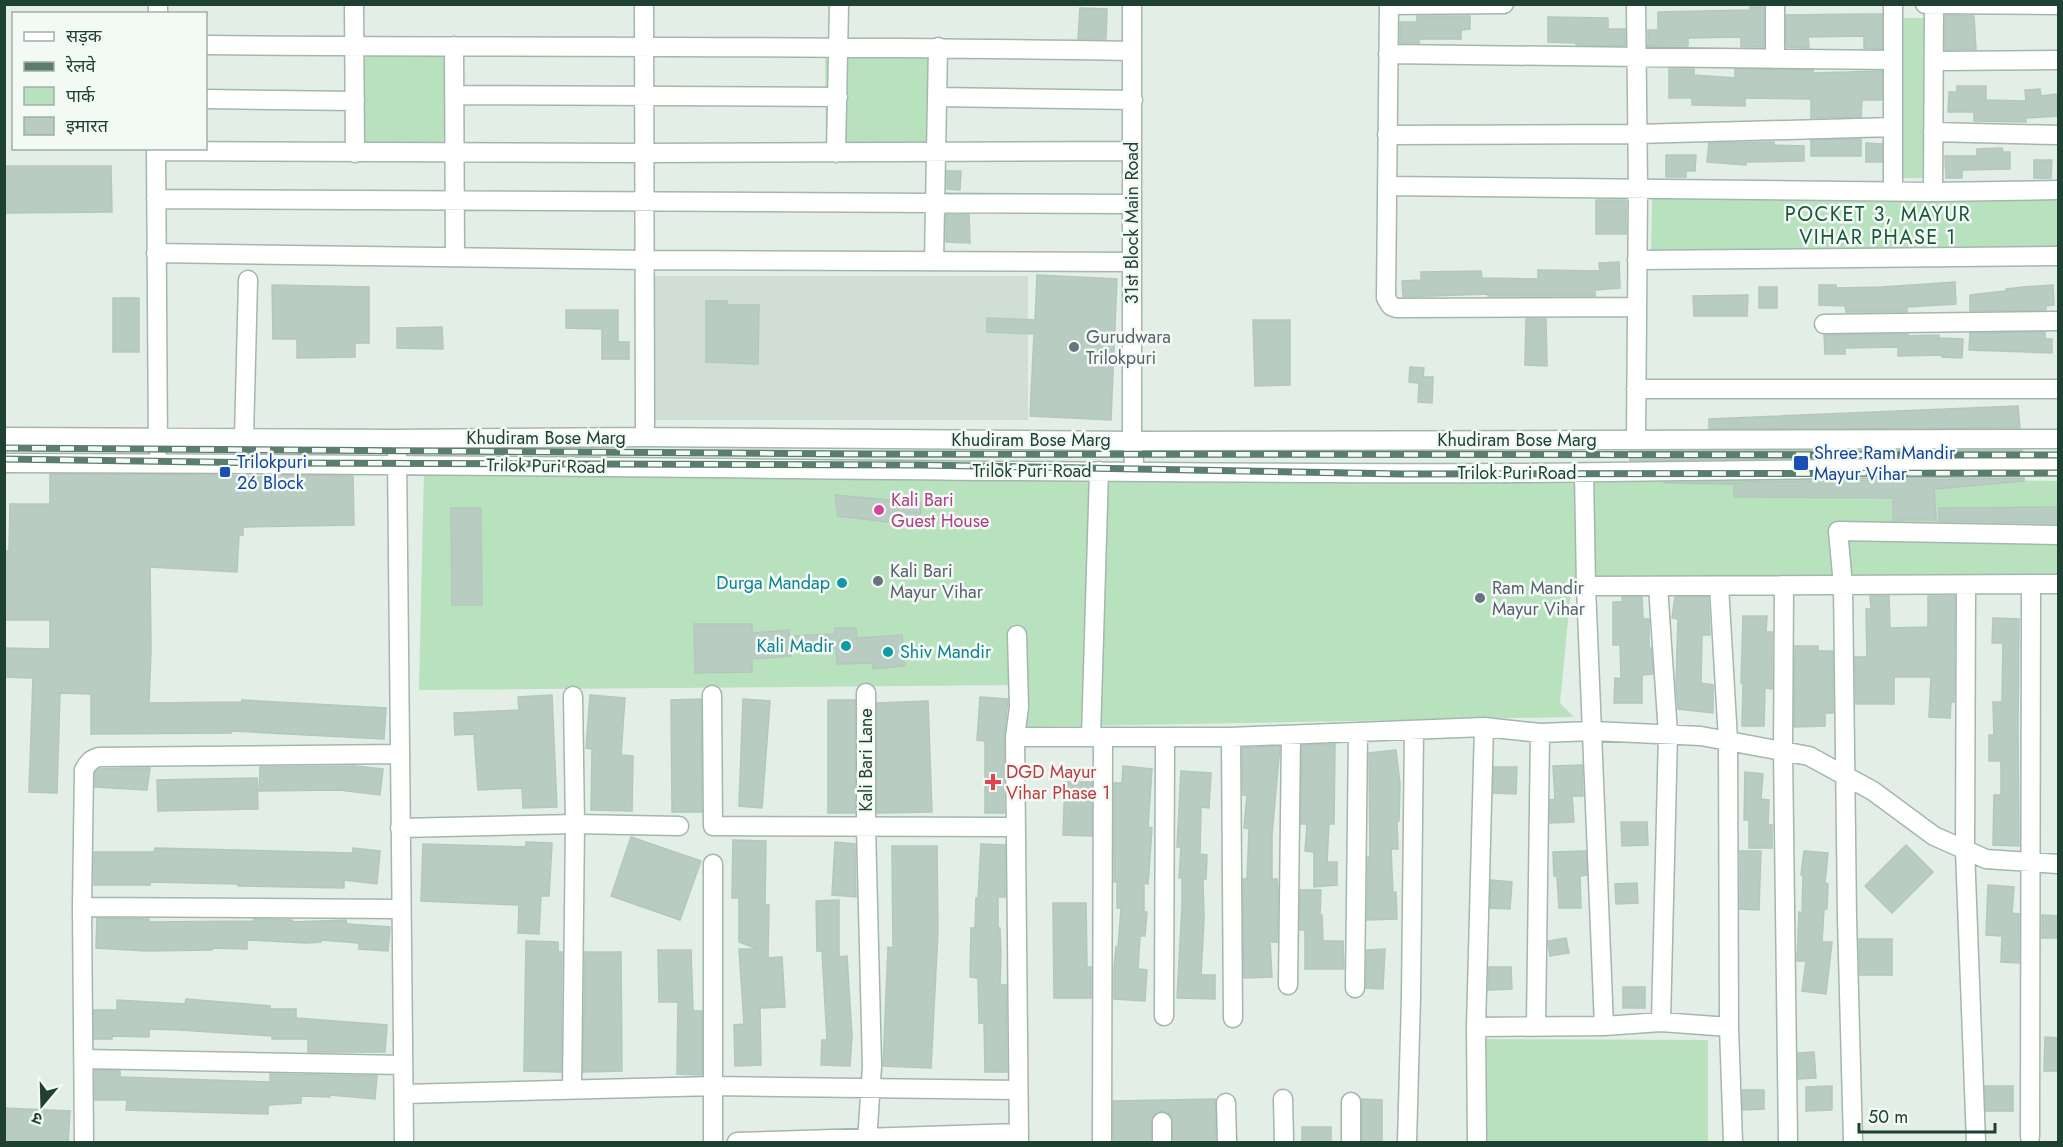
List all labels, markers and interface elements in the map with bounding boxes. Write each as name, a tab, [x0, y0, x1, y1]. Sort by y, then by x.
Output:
legend	[12, 12, 207, 150]
text: सड़क	[66, 23, 103, 49]
text: रेलवे	[65, 53, 97, 79]
text: पार्क	[66, 83, 96, 109]
text: इमारत	[66, 113, 109, 139]
street label: 31st Block Main Road	[1119, 142, 1145, 304]
district label: POCKET 3, MAYUR VIHAR PHASE 1	[1785, 200, 1971, 252]
place label: Gurudwara Trilokpuri	[1086, 324, 1171, 371]
marker: Gurudwara Trilokpuri	[1067, 340, 1081, 354]
street label: Khudiram Bose Marg	[466, 425, 626, 451]
street label: Khudiram Bose Marg	[951, 427, 1111, 453]
street label: Khudiram Bose Marg	[1437, 427, 1597, 453]
place label: Shree Ram Mandir Mayur Vihar	[1814, 440, 1956, 487]
place label: Trilokpuri 26 Block	[237, 449, 307, 496]
street label: Trilok Puri Road	[486, 452, 606, 480]
marker: Shree Ram Mandir Mayur Vihar	[1792, 454, 1810, 472]
street label: Trilok Puri Road	[972, 458, 1092, 484]
street label: Trilok Puri Road	[1457, 460, 1577, 486]
marker: Trilokpuri 26 Block	[218, 465, 232, 479]
place label: Kali Bari Guest House	[891, 487, 989, 534]
marker: Kali Bari Guest House	[872, 503, 886, 517]
place label: Kali Bari Mayur Vihar	[890, 558, 984, 605]
place label: Durga Mandap	[716, 570, 830, 596]
marker: Kali Bari Mayur Vihar	[871, 574, 885, 588]
place label: Ram Mandir Mayur Vihar	[1492, 575, 1586, 622]
marker: Durga Mandap	[835, 576, 849, 590]
marker: Ram Mandir Mayur Vihar	[1473, 591, 1487, 605]
place label: Kali Madir	[757, 633, 835, 659]
marker: Kali Madir	[839, 639, 853, 653]
place label: Shiv Mandir	[900, 639, 992, 665]
marker: Shiv Mandir	[881, 645, 895, 659]
street label: Kali Bari Lane	[853, 708, 879, 812]
place label: DGD Mayur Vihar Phase 1	[1006, 759, 1110, 806]
marker: DGD Mayur Vihar Phase 1	[984, 773, 1002, 791]
north arrow	[12, 1075, 72, 1135]
scale bar	[1859, 1096, 1996, 1134]
text: 50 m	[1868, 1104, 1908, 1130]
text: उ	[29, 1106, 45, 1131]

